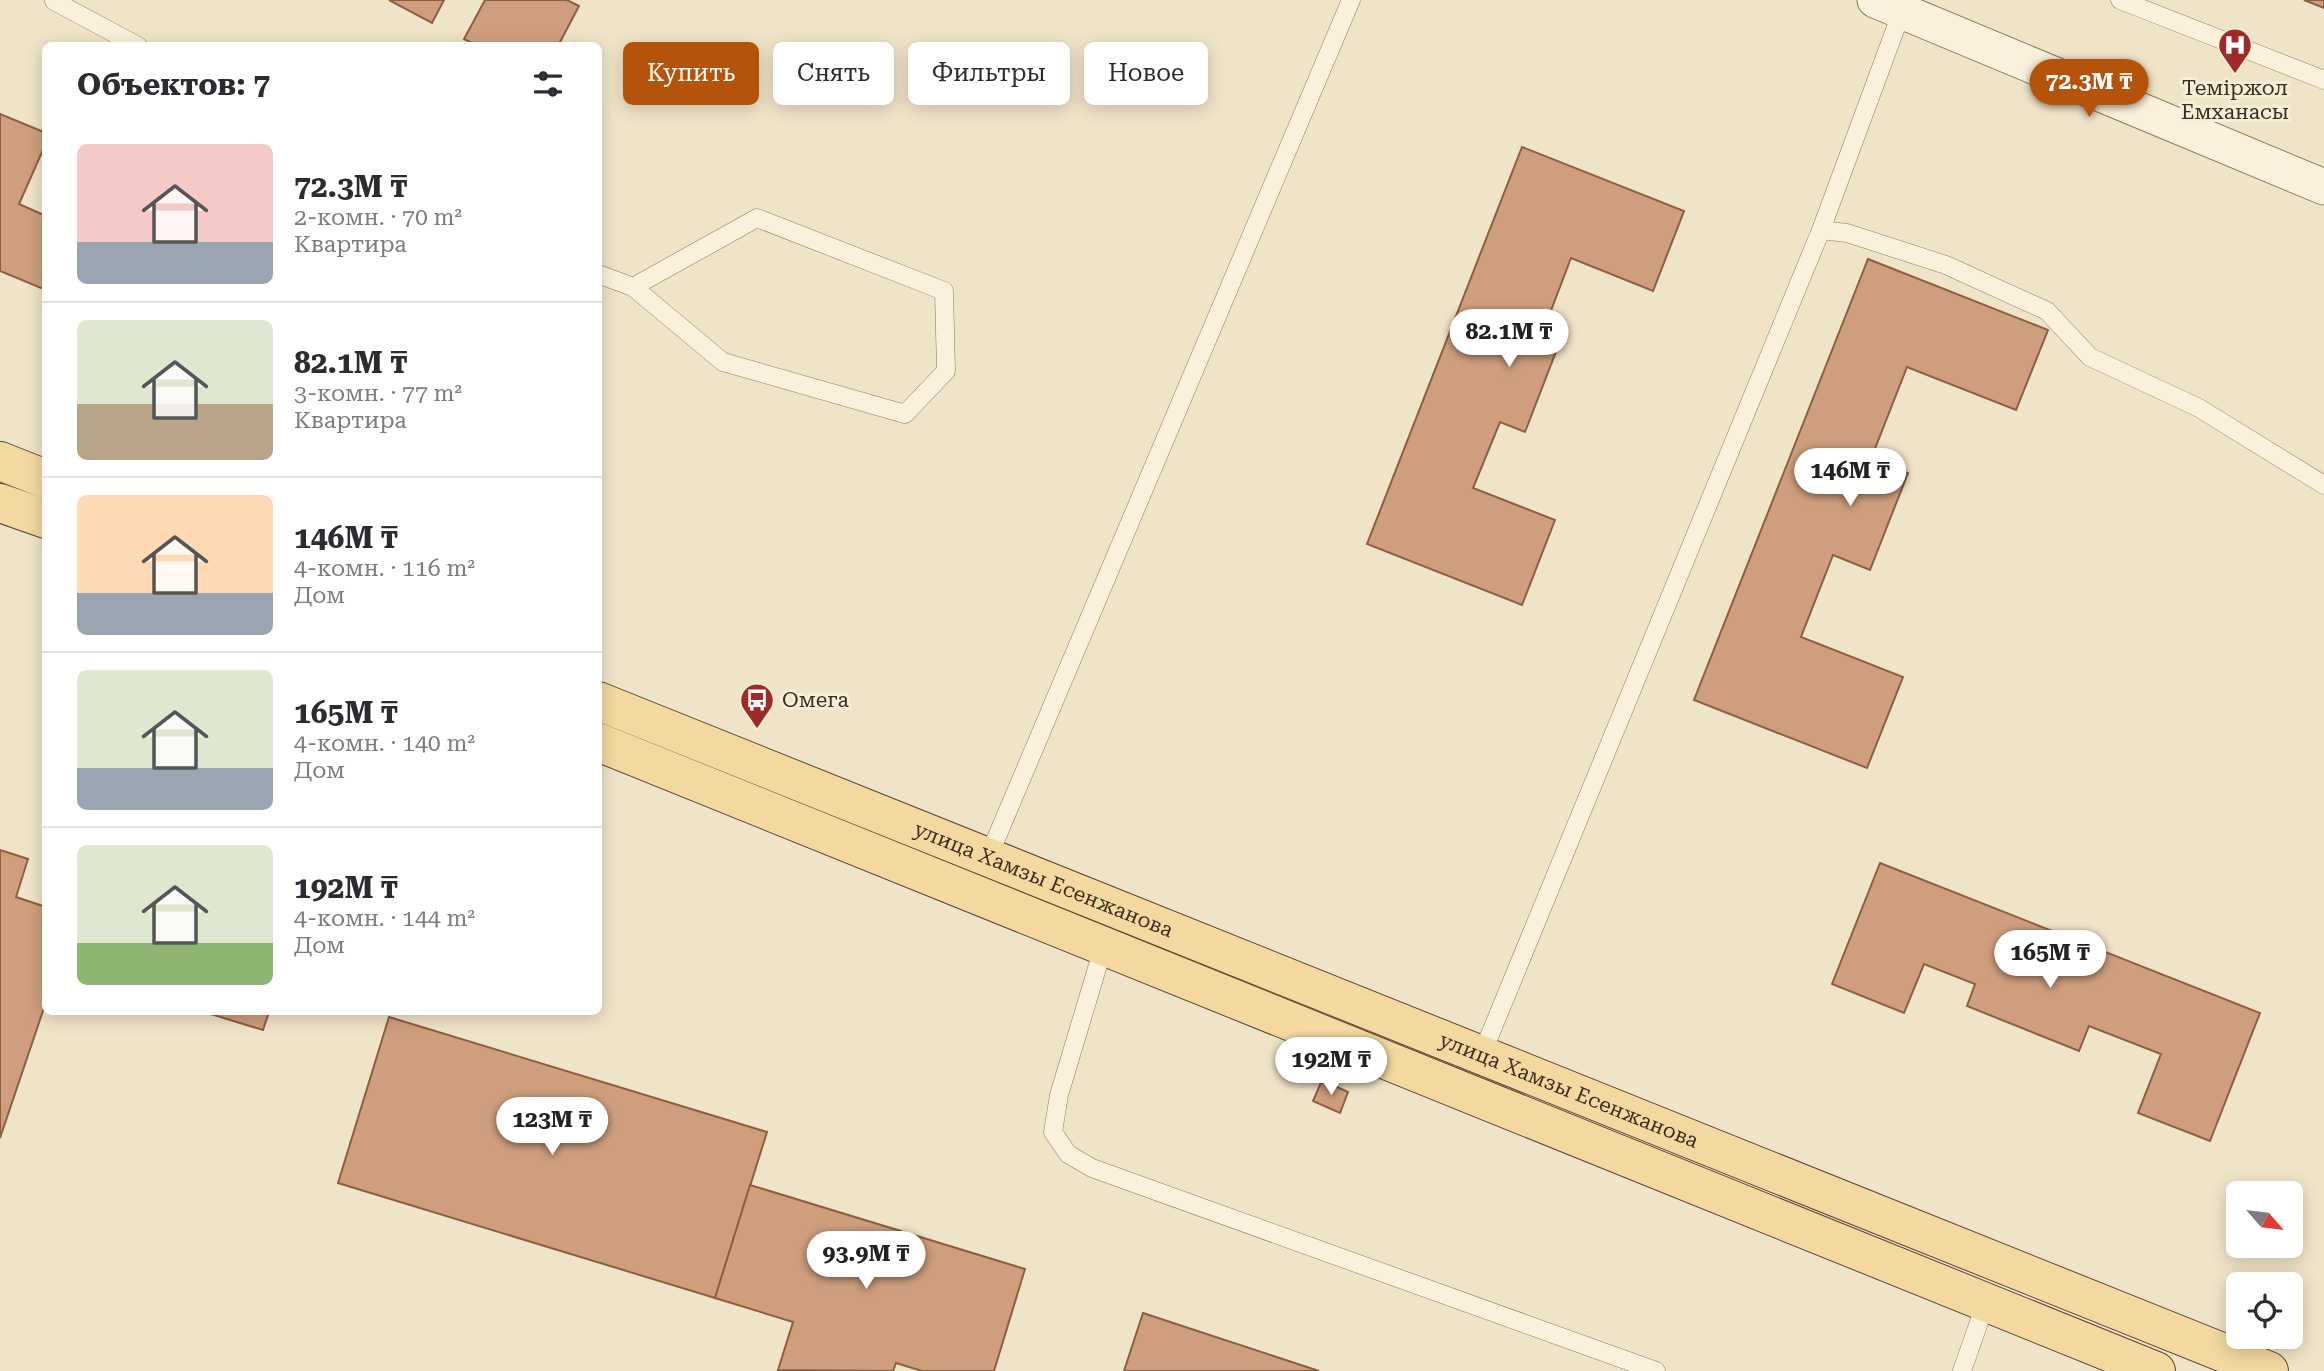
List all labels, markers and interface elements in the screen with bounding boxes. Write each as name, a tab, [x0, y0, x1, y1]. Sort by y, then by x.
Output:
hospital icon: Теміржол Емханасы	[2216, 26, 2254, 75]
chip: Купить	[623, 42, 759, 105]
chip: Снять	[773, 42, 894, 105]
chip: Фильтры	[908, 42, 1070, 105]
chip: Новое	[1084, 42, 1208, 105]
pin: 72.3M ₸	[2024, 60, 2154, 119]
icon: filters	[529, 65, 567, 103]
text: Объектов: 7	[77, 67, 270, 102]
text: 72.3M ₸	[2046, 68, 2132, 95]
place label: Теміржол Емханасы	[2181, 76, 2289, 124]
text: 72.3M ₸	[294, 169, 407, 204]
icon: home	[133, 172, 217, 256]
text: 2-комн. · 70 m²	[294, 204, 462, 231]
text: Квартира	[294, 231, 407, 258]
pin: 82.1M ₸	[1444, 310, 1574, 369]
text: 82.1M ₸	[1466, 318, 1552, 345]
text: 82.1M ₸	[294, 345, 407, 380]
icon: home	[133, 348, 217, 432]
text: 3-комн. · 77 m²	[294, 380, 462, 407]
text: Квартира	[294, 407, 407, 434]
pin: 146M ₸	[1793, 448, 1907, 508]
text: 146M ₸	[1810, 457, 1890, 484]
text: 146M ₸	[294, 520, 398, 555]
icon: home	[133, 523, 217, 607]
text: 4-комн. · 116 m²	[294, 555, 475, 582]
text: Дом	[294, 582, 345, 609]
bus stop icon: Омега	[738, 681, 776, 730]
place label: Омега	[782, 688, 850, 712]
text: 165M ₸	[294, 695, 398, 730]
icon: home	[133, 698, 217, 782]
text: 4-комн. · 140 m²	[294, 730, 475, 757]
text: Дом	[294, 757, 345, 784]
street label: улица Хамзы Есенжанова	[911, 817, 1177, 943]
text: 192M ₸	[294, 870, 398, 905]
icon: home	[133, 873, 217, 957]
text: 4-комн. · 144 m²	[294, 905, 475, 932]
pin: 165M ₸	[1993, 930, 2107, 990]
text: Дом	[294, 932, 345, 959]
text: 165M ₸	[2010, 939, 2090, 966]
street label: улица Хамзы Есенжанова	[1436, 1028, 1702, 1153]
pin: 192M ₸	[1274, 1038, 1388, 1097]
text: 192M ₸	[1291, 1046, 1371, 1073]
pin: 123M ₸	[495, 1098, 609, 1157]
text: 123M ₸	[512, 1106, 592, 1133]
north arrow	[2226, 1181, 2303, 1258]
map controls	[2226, 1181, 2303, 1349]
pin: 93.9M ₸	[801, 1232, 931, 1291]
text: 93.9M ₸	[823, 1240, 909, 1267]
button: locate	[2226, 1272, 2303, 1349]

